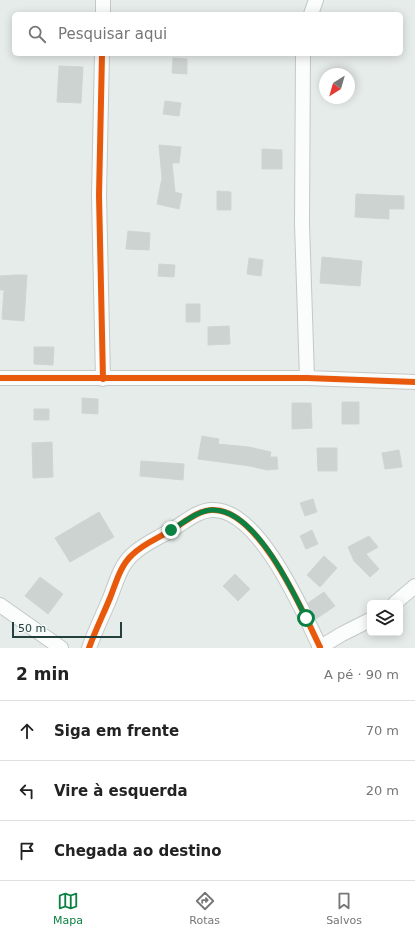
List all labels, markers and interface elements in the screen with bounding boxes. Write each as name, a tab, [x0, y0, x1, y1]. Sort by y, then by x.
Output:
search box	[12, 12, 403, 56]
icon: search	[26, 23, 48, 45]
text: Pesquisar aqui	[58, 25, 167, 43]
north arrow	[319, 68, 355, 104]
route end	[162, 521, 180, 539]
map controls	[367, 600, 403, 636]
button: layers	[367, 600, 403, 636]
route start	[297, 609, 315, 627]
scale bar	[12, 620, 122, 639]
text: 50 m	[18, 622, 46, 635]
text: 2 min	[16, 664, 69, 684]
text: A pé · 90 m	[324, 667, 399, 682]
icon: ahead	[16, 720, 38, 742]
text: Siga em frente	[54, 722, 179, 740]
text: 70 m	[366, 723, 399, 738]
icon: left	[16, 780, 38, 802]
text: Vire à esquerda	[54, 782, 188, 800]
text: 20 m	[366, 783, 399, 798]
icon: arrive	[16, 840, 38, 862]
text: Chegada ao destino	[54, 842, 222, 860]
tab: Mapa	[53, 890, 83, 927]
tab: Rotas	[189, 890, 220, 927]
tab: Salvos	[326, 890, 362, 927]

